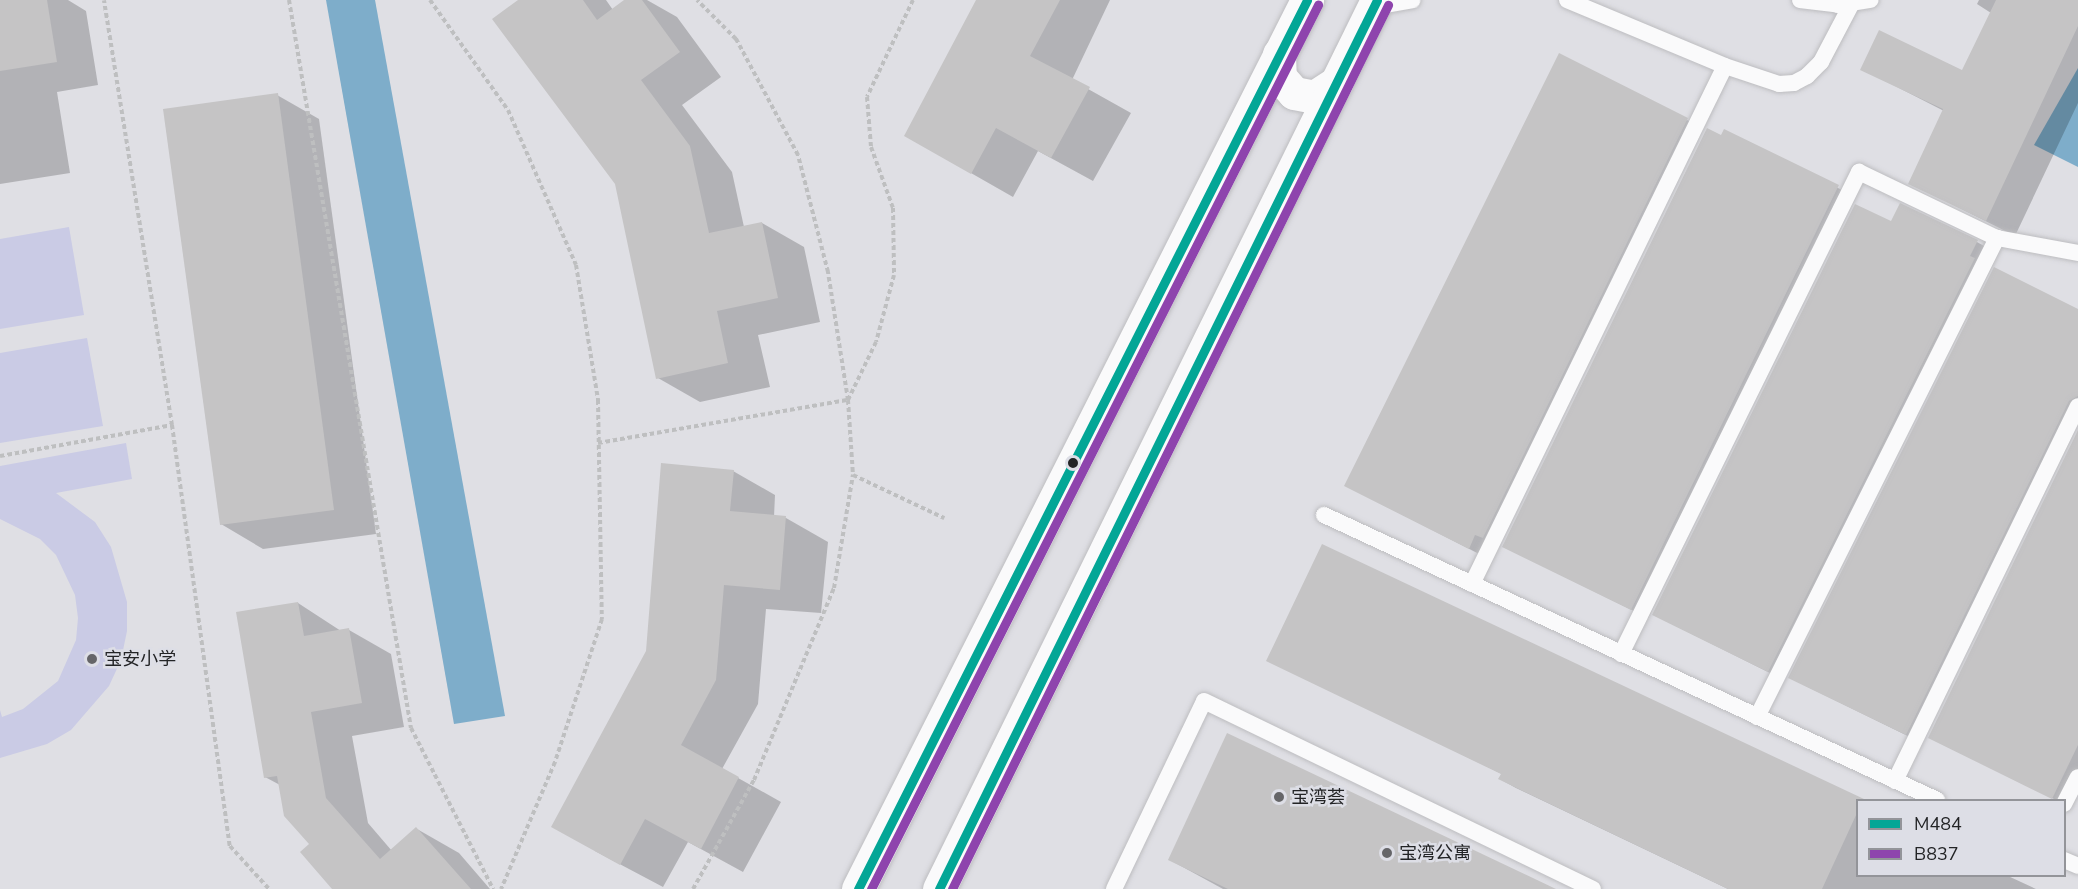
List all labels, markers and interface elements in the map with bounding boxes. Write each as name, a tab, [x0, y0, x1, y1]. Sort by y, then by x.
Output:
unlabelled marker	[1067, 457, 1079, 469]
place label: 宝安小学	[104, 648, 176, 670]
marker: 宝安小学	[85, 652, 99, 666]
place label: 宝湾荟	[1291, 786, 1345, 808]
marker: 宝湾荟	[1272, 790, 1286, 804]
legend	[1856, 799, 2066, 877]
text: M484	[1914, 812, 1962, 836]
place label: 宝湾公寓	[1399, 842, 1471, 864]
text: B837	[1914, 842, 1959, 866]
marker: 宝湾公寓	[1380, 846, 1394, 860]

